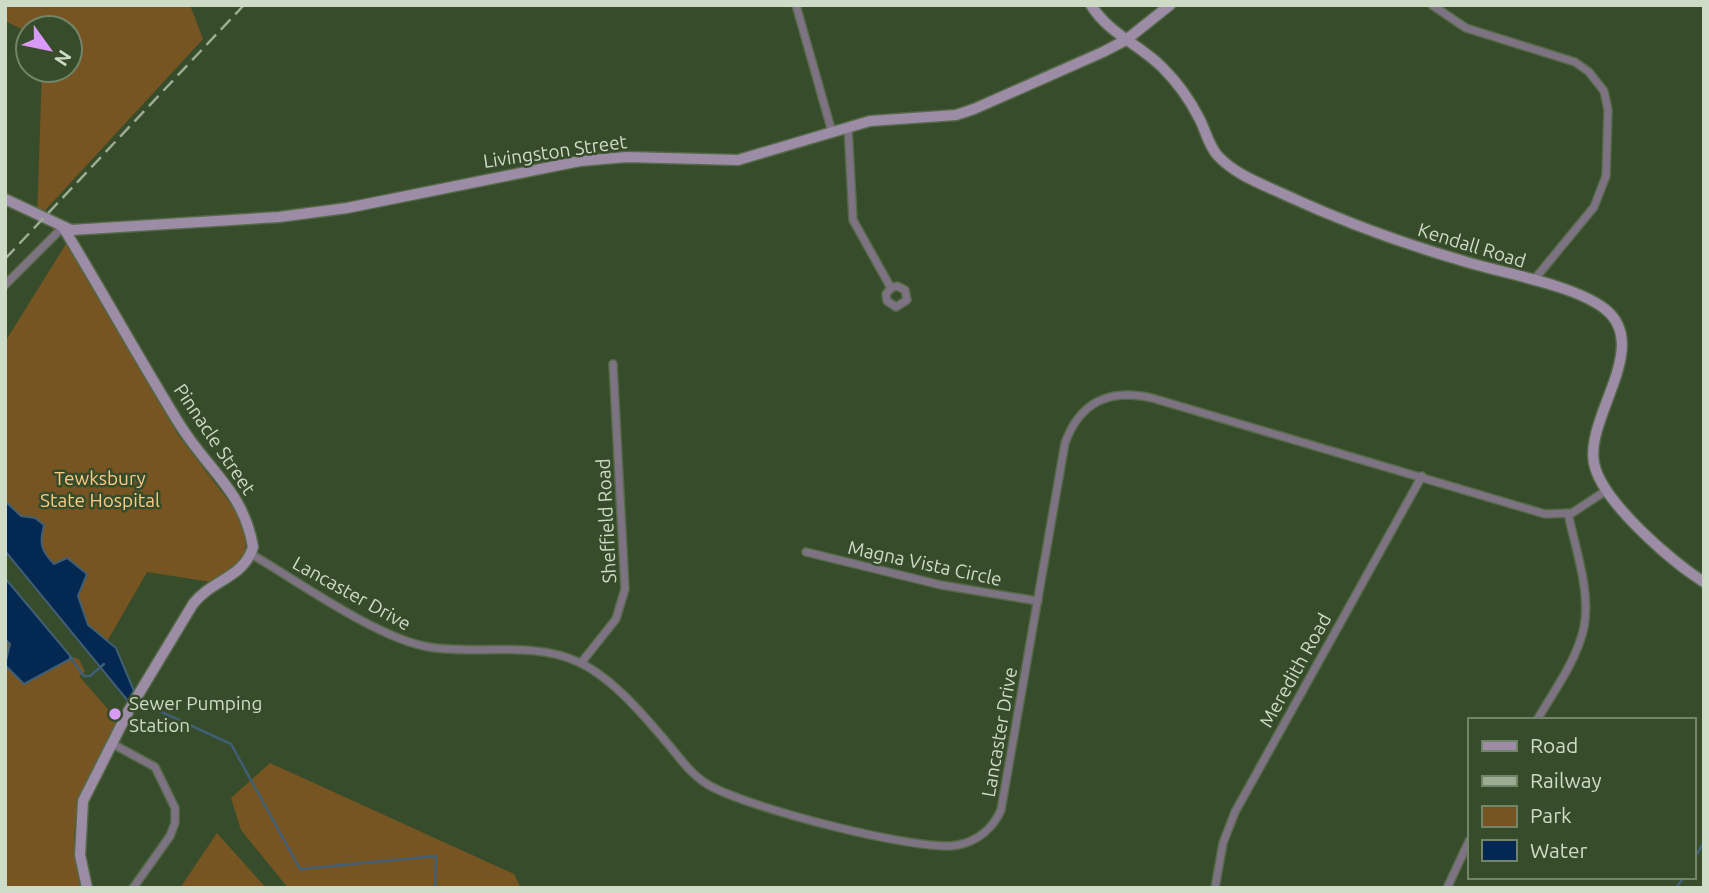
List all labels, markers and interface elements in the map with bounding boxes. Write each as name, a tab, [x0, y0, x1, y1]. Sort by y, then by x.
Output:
north arrow	[14, 14, 84, 84]
text: N	[50, 46, 76, 70]
street label: Livingston Street	[482, 130, 629, 172]
street label: Kendall Road	[1415, 218, 1529, 272]
street label: Pinnacle Street	[170, 379, 261, 499]
street label: Sheffield Road	[592, 458, 620, 584]
park label: Tewksbury State Hospital	[40, 467, 160, 511]
street label: Magna Vista Circle	[846, 536, 1004, 590]
street label: Lancaster Drive	[289, 552, 415, 634]
street label: Meredith Road	[1255, 609, 1335, 731]
street label: Lancaster Drive	[977, 665, 1021, 799]
place label: Sewer Pumping Station	[129, 692, 262, 736]
marker: Sewer Pumping Station	[107, 706, 123, 722]
legend	[1468, 718, 1695, 879]
text: Road	[1530, 733, 1578, 757]
text: Railway	[1530, 768, 1602, 792]
text: Park	[1530, 803, 1572, 827]
text: Water	[1530, 838, 1588, 862]

